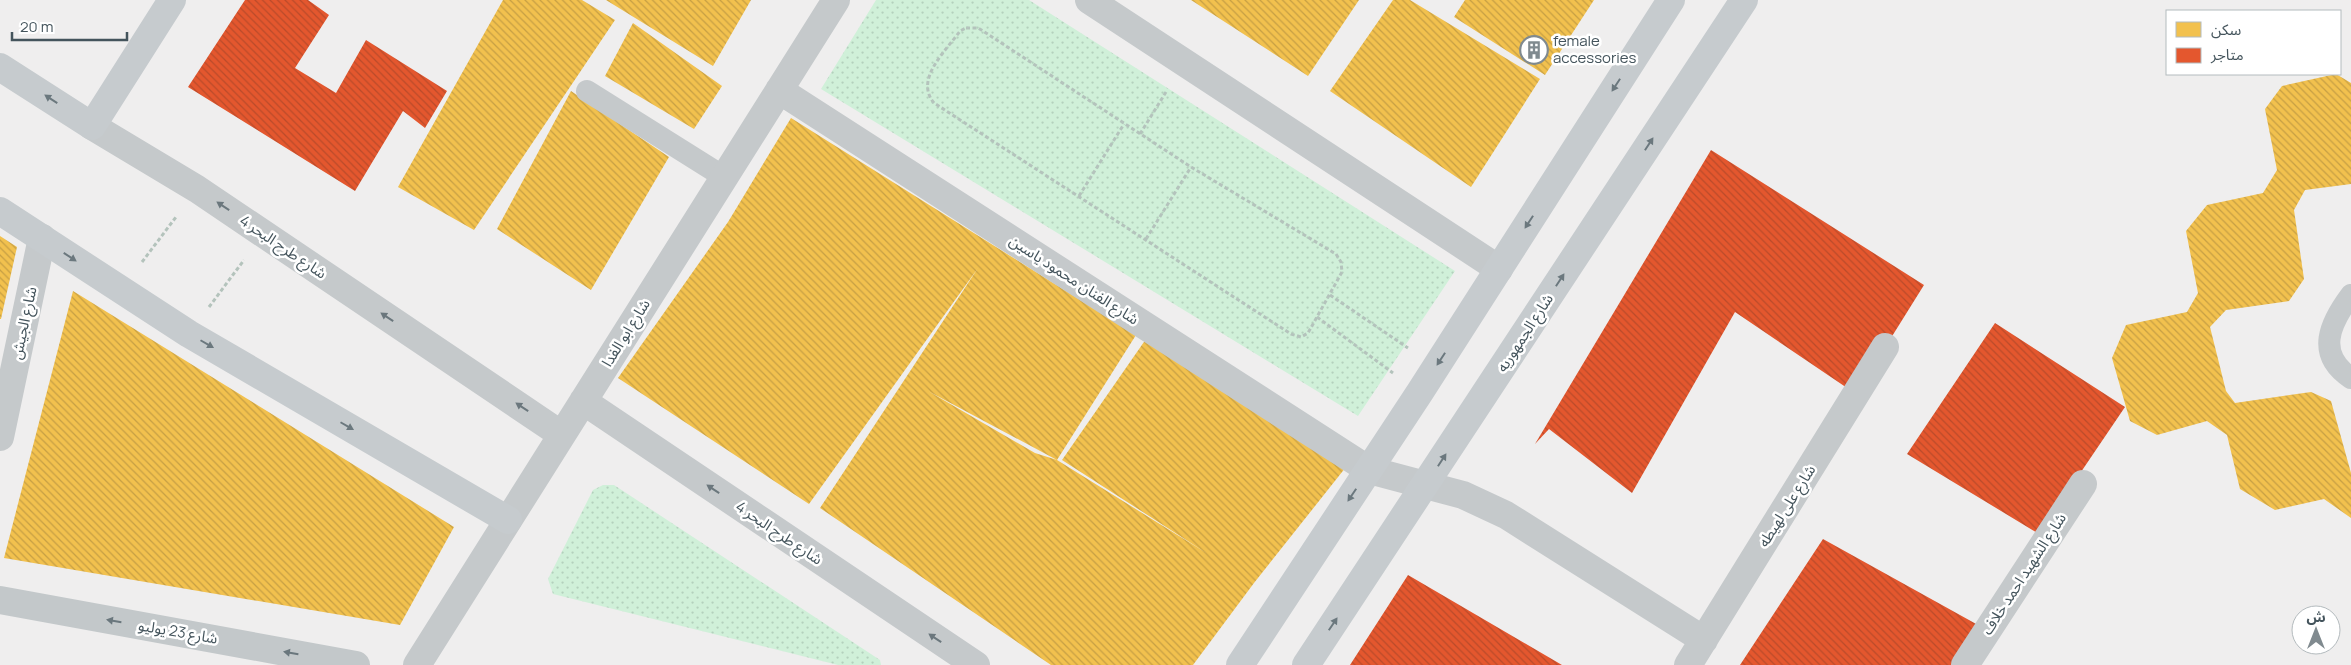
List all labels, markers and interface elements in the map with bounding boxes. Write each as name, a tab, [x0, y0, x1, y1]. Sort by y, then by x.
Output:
scale bar	[12, 10, 128, 42]
legend	[2166, 10, 2341, 75]
text: 20 m	[20, 16, 53, 37]
text: سكن	[2211, 19, 2242, 40]
place label: female accessories	[1553, 30, 1637, 68]
building icon: female accessories	[1519, 35, 1549, 65]
text: متاجر	[2210, 44, 2244, 65]
one-way arrow	[1611, 79, 1621, 92]
one-way arrow	[44, 95, 58, 104]
one-way arrow	[1644, 137, 1654, 151]
one-way arrow	[216, 201, 230, 211]
street label: شارع طرح البحر 4	[234, 210, 331, 285]
one-way arrow	[1524, 216, 1533, 229]
street label: شارع الفنان محمود ياسين	[1004, 230, 1143, 331]
one-way arrow	[64, 252, 77, 262]
one-way arrow	[1555, 273, 1565, 287]
street label: شارع الجيش	[6, 284, 43, 362]
street label: شارع الجمهوريه	[1491, 289, 1560, 377]
street label: شارع ابو الفدا	[596, 295, 657, 372]
one-way arrow	[380, 312, 394, 321]
one-way arrow	[201, 340, 214, 349]
one-way arrow	[1436, 353, 1446, 366]
one-way arrow	[515, 403, 528, 412]
one-way arrow	[341, 422, 354, 431]
one-way arrow	[1437, 453, 1447, 466]
street label: شارع على لهيطه	[1753, 460, 1822, 552]
one-way arrow	[707, 484, 720, 494]
one-way arrow	[1347, 489, 1357, 502]
street label: شارع طرح البحر 4	[730, 496, 827, 571]
street label: شارع الشهيد احمد خلاف	[1976, 509, 2073, 640]
north arrow	[2291, 605, 2341, 655]
text: ش	[2306, 607, 2326, 626]
street label: شارع 23 يوليو	[136, 614, 220, 651]
one-way arrow	[106, 616, 122, 624]
one-way arrow	[1328, 618, 1338, 631]
one-way arrow	[929, 633, 942, 643]
one-way arrow	[283, 649, 299, 657]

